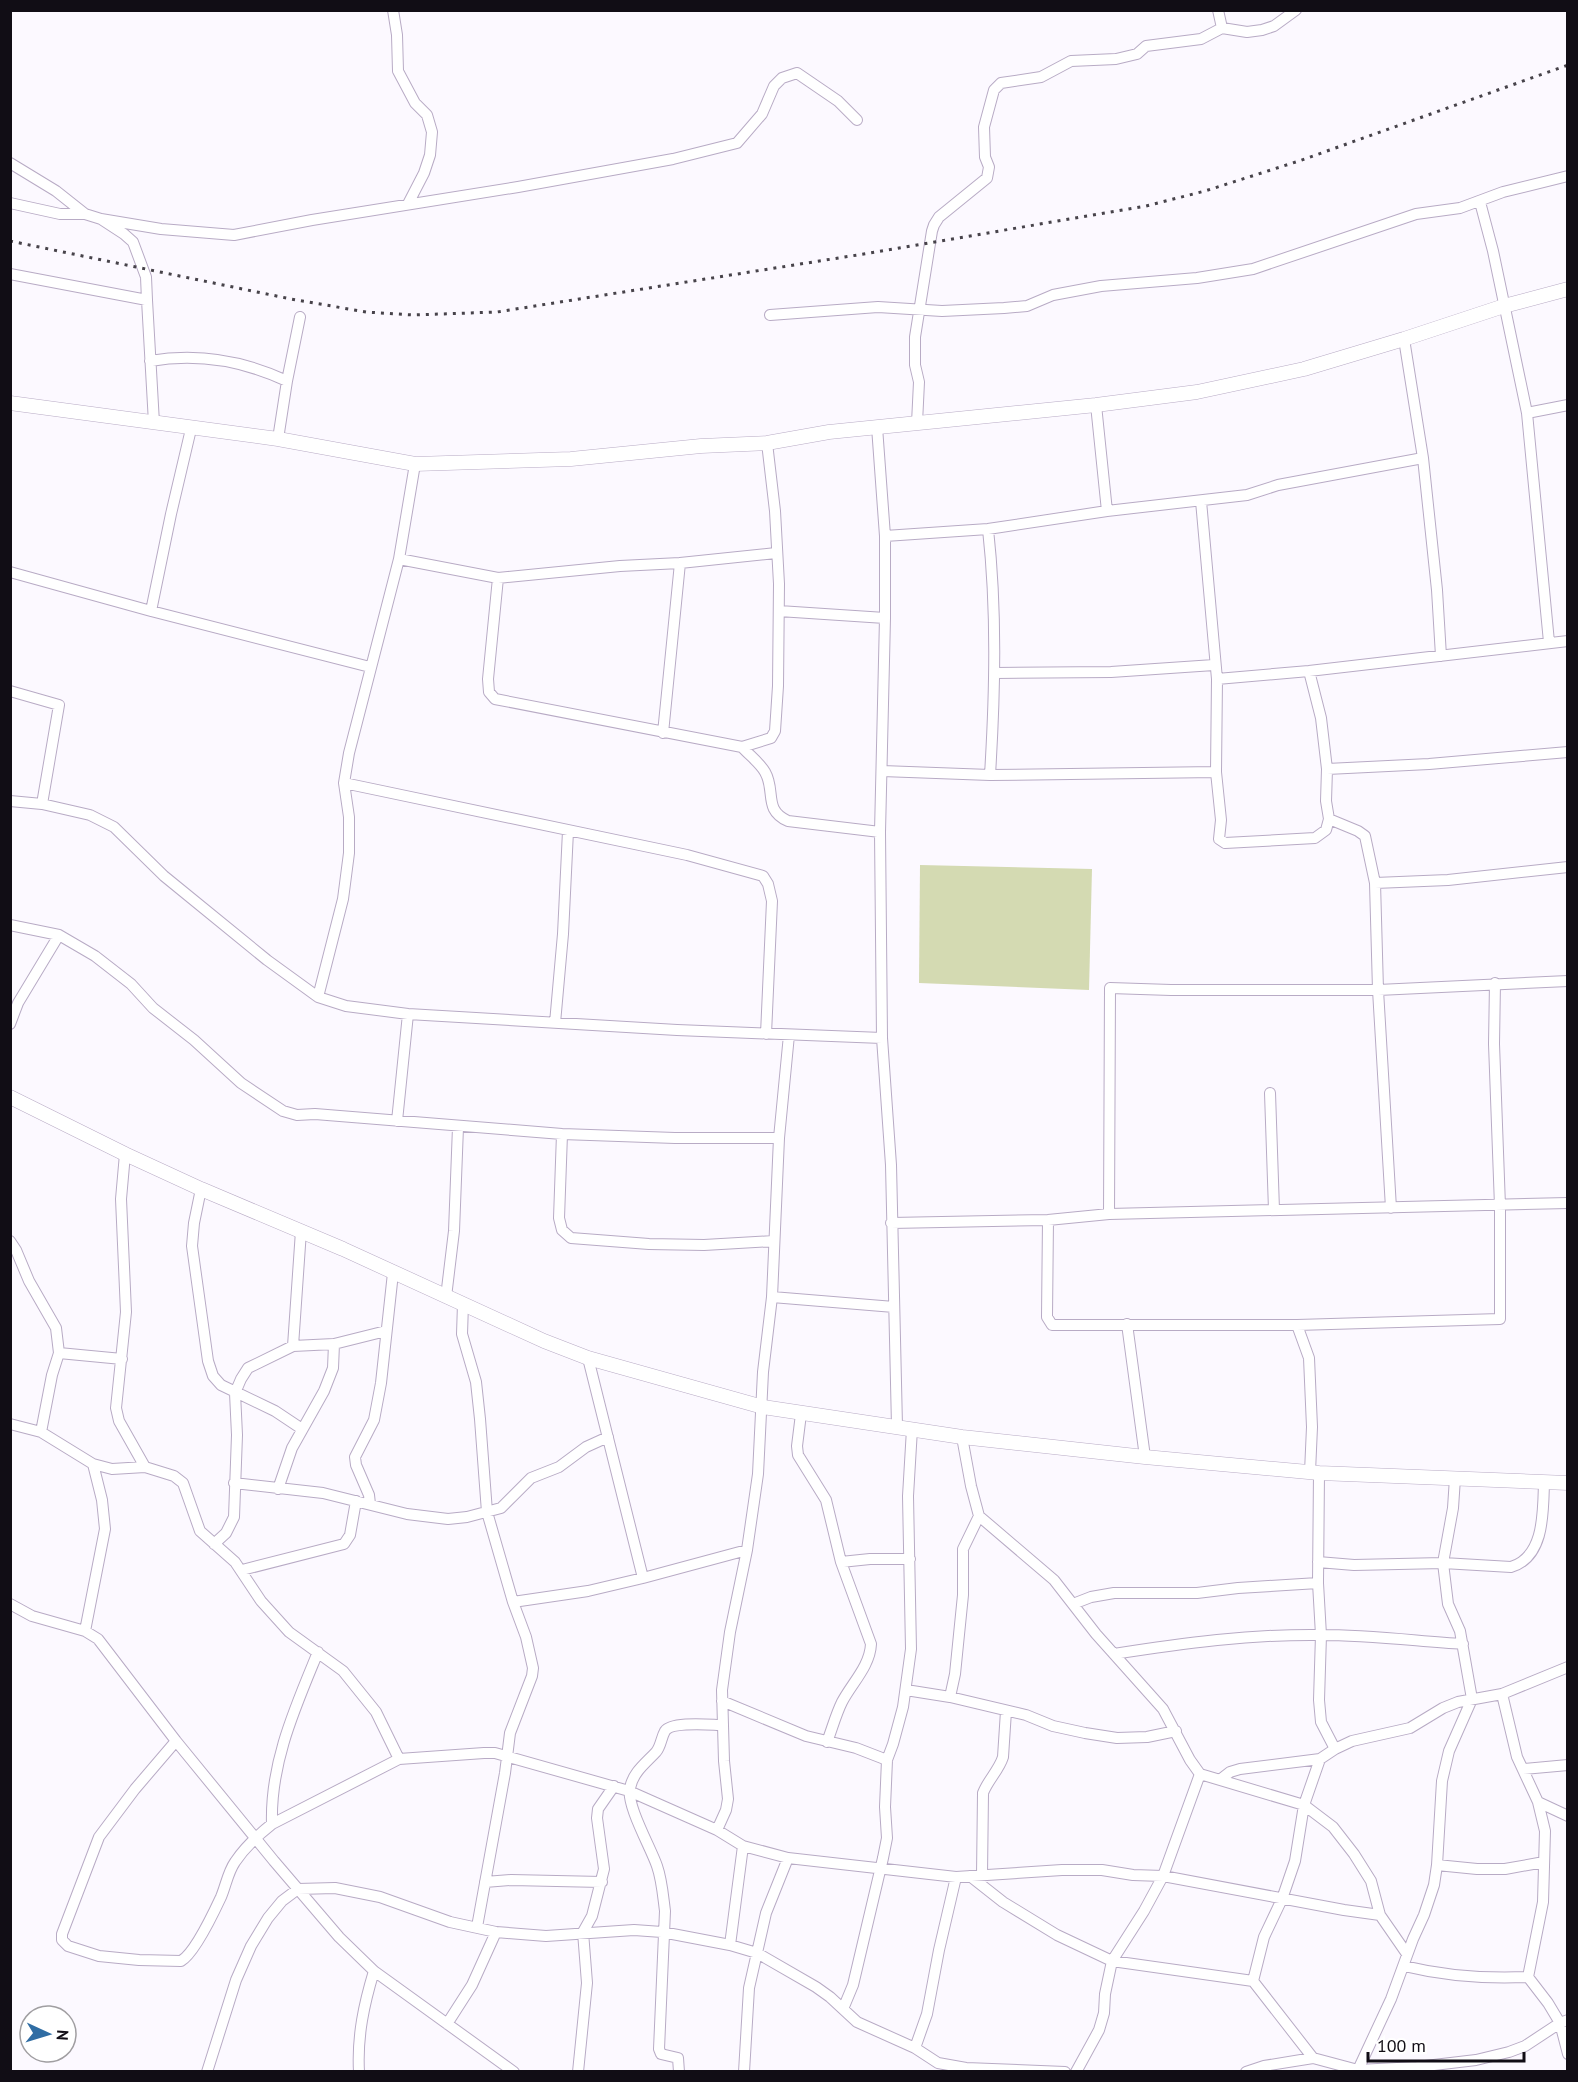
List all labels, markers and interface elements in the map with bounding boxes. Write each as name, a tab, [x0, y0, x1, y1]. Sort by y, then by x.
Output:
north arrow	[18, 2004, 78, 2064]
scale bar	[1368, 2025, 1524, 2063]
text: N	[53, 2029, 73, 2041]
text: 100 m	[1377, 2034, 1426, 2057]

